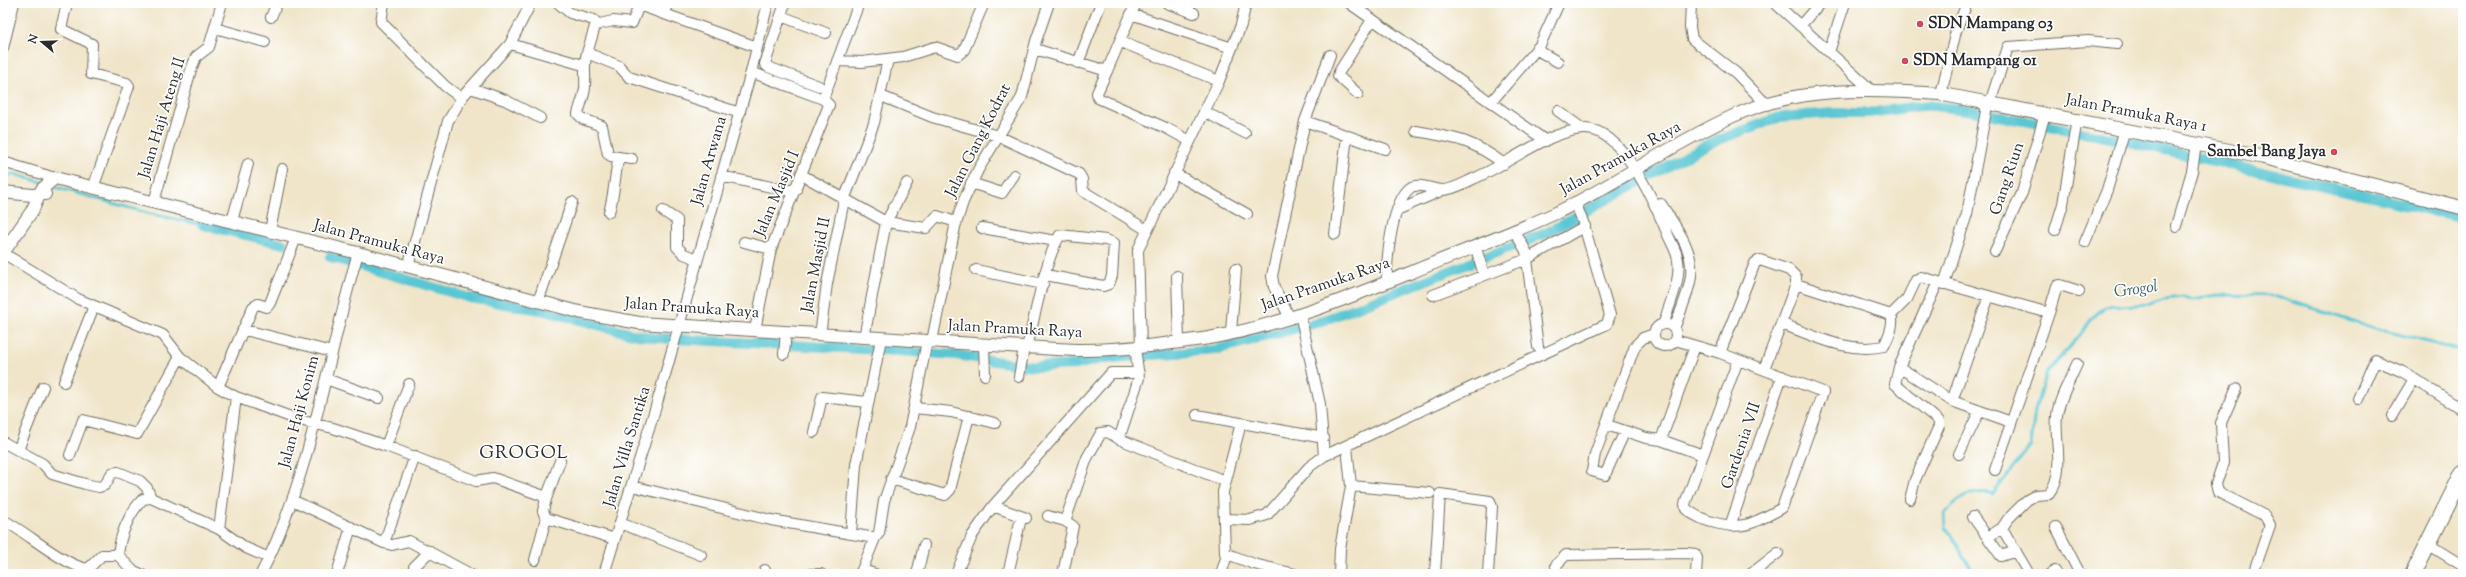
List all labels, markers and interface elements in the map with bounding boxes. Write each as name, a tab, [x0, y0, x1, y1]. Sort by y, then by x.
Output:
place label: SDN Mampang 03	[1928, 13, 2054, 36]
marker: SDN Mampang 03	[1915, 19, 1925, 29]
north arrow	[22, 22, 62, 62]
text: N	[24, 32, 43, 47]
place label: SDN Mampang 01	[1913, 50, 2037, 73]
street label: Jalan Haji Ateng II	[133, 55, 192, 182]
marker: SDN Mampang 01	[1900, 56, 1910, 66]
street label: Jalan Gang Kodrat	[940, 80, 1018, 203]
street label: Jalan Pramuka Raya 1	[2062, 89, 2209, 139]
street label: Jalan Arwana	[686, 113, 734, 209]
street label: Jalan Pramuka Raya	[1556, 116, 1686, 202]
street label: Gang Riun	[1985, 139, 2031, 218]
place label: Sambel Bang Jaya	[2207, 141, 2327, 164]
street label: Jalan Masjid I	[749, 147, 807, 242]
marker: Sambel Bang Jaya	[2329, 147, 2339, 157]
street label: Jalan Pramuka Raya	[310, 214, 448, 272]
street label: Jalan Masjid II	[796, 215, 838, 316]
street label: Jalan Pramuka Raya	[1258, 252, 1394, 318]
water label: Grogol	[2112, 275, 2160, 305]
street label: Jalan Pramuka Raya	[623, 293, 761, 325]
street label: Jalan Pramuka Raya	[946, 315, 1083, 345]
street label: Jalan Haji Konim	[274, 353, 326, 472]
street label: Jalan Villa Santika	[598, 383, 657, 511]
street label: Gardenia VII	[1716, 399, 1768, 493]
district label: GROGOL	[479, 441, 569, 467]

